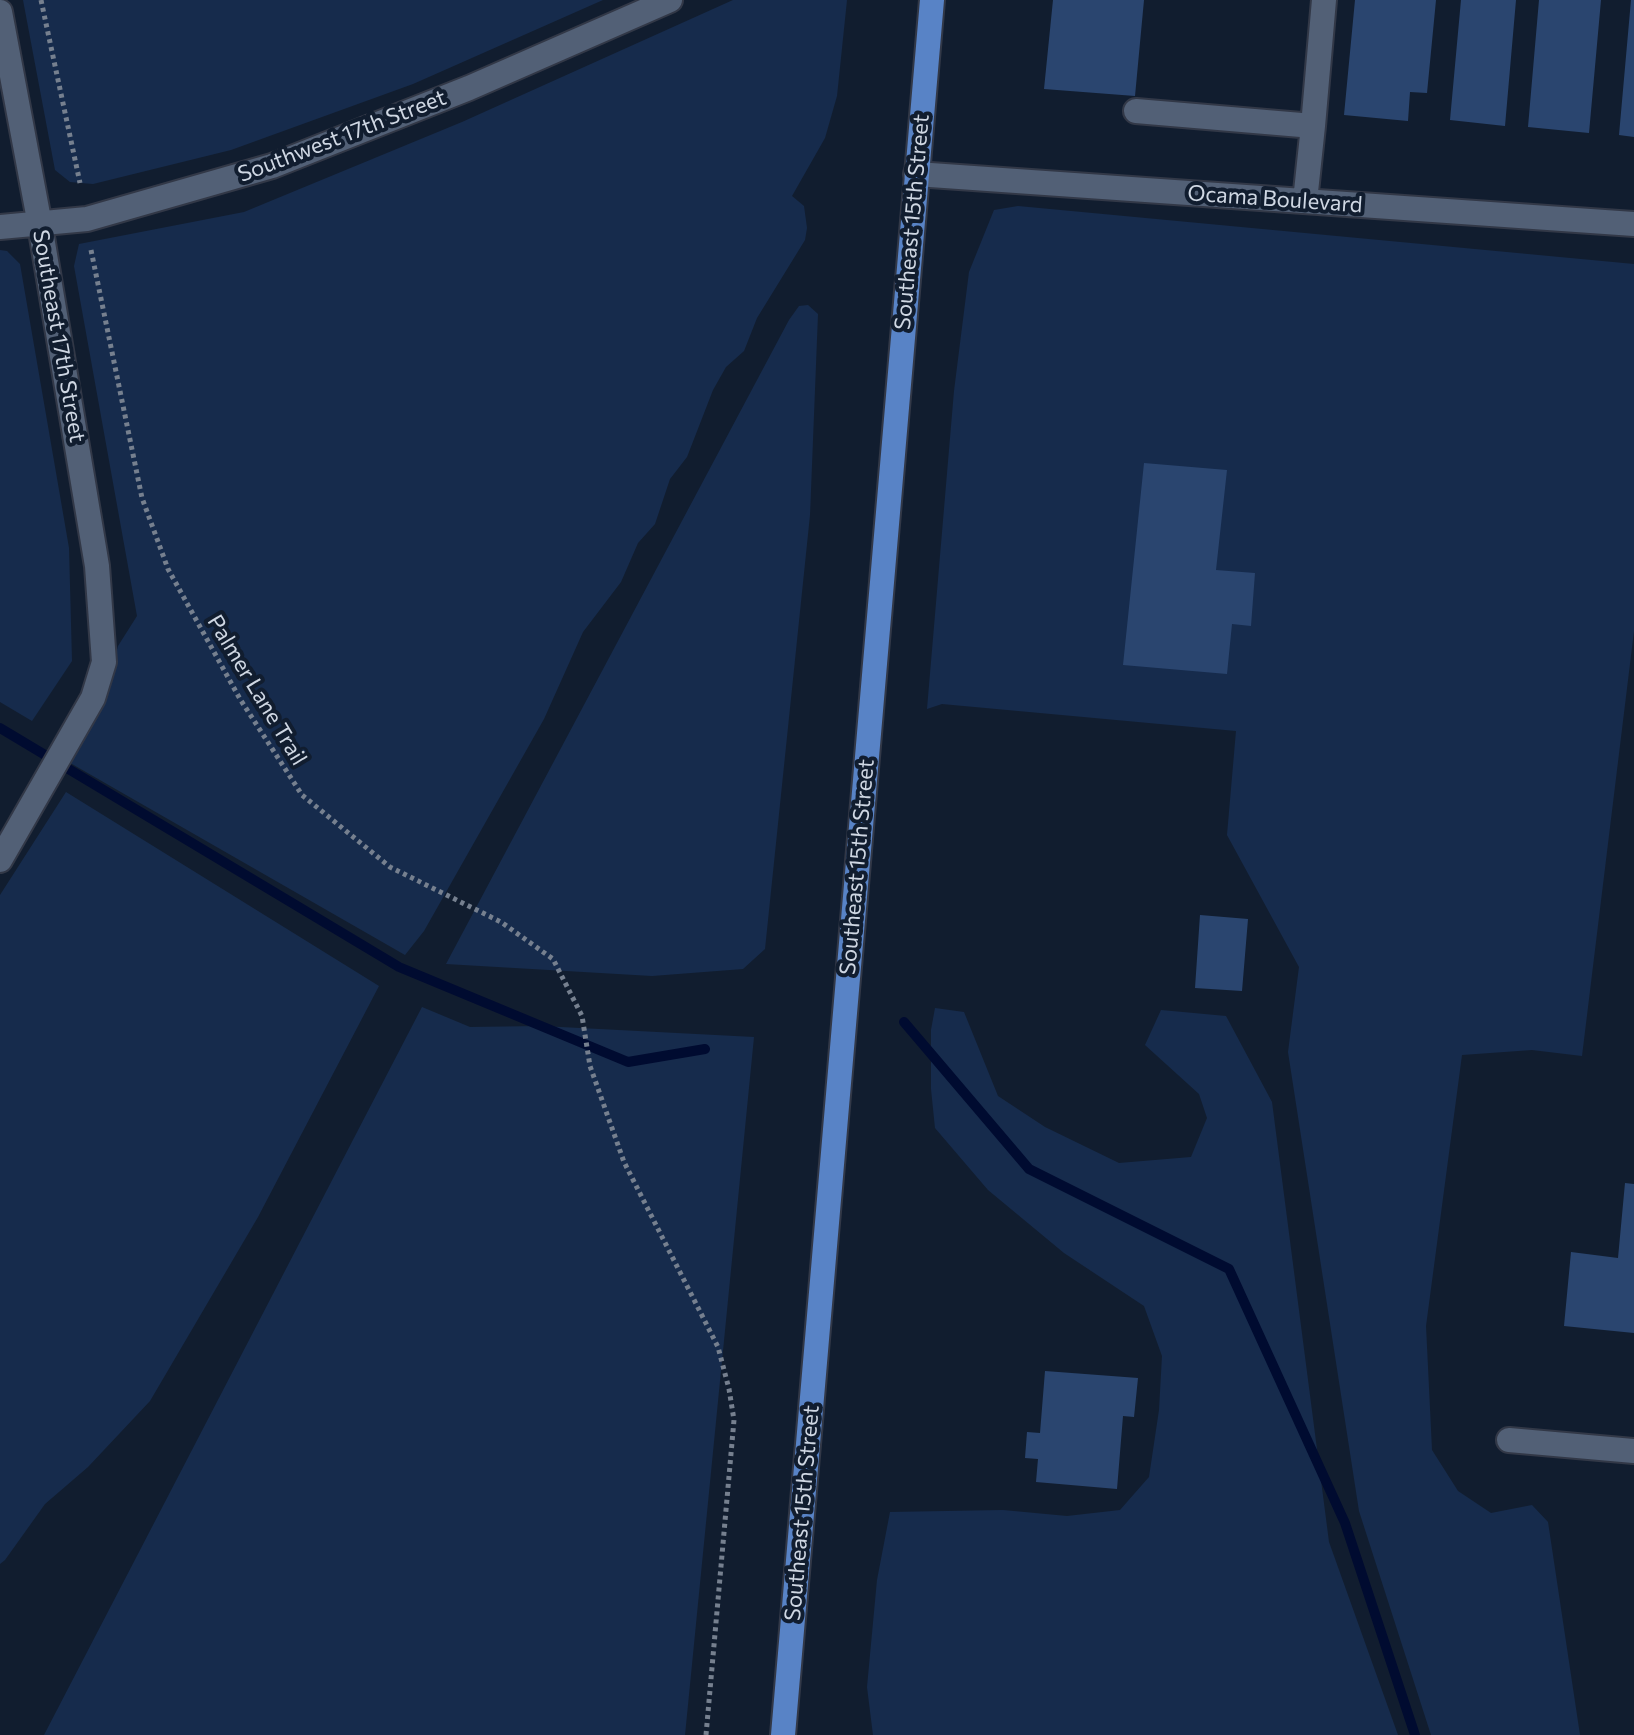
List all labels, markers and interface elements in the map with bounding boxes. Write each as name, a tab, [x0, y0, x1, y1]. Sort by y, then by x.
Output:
street label: Southwest 17th Street	[234, 84, 450, 188]
street label: Southeast 15th Street	[889, 113, 935, 331]
street label: Ocama Boulevard	[1187, 180, 1363, 218]
street label: Southeast 17th Street	[27, 228, 91, 444]
street label: Palmer Lane Trail	[202, 610, 312, 770]
street label: Southeast 15th Street	[834, 758, 880, 976]
street label: Southeast 15th Street	[779, 1404, 825, 1622]

